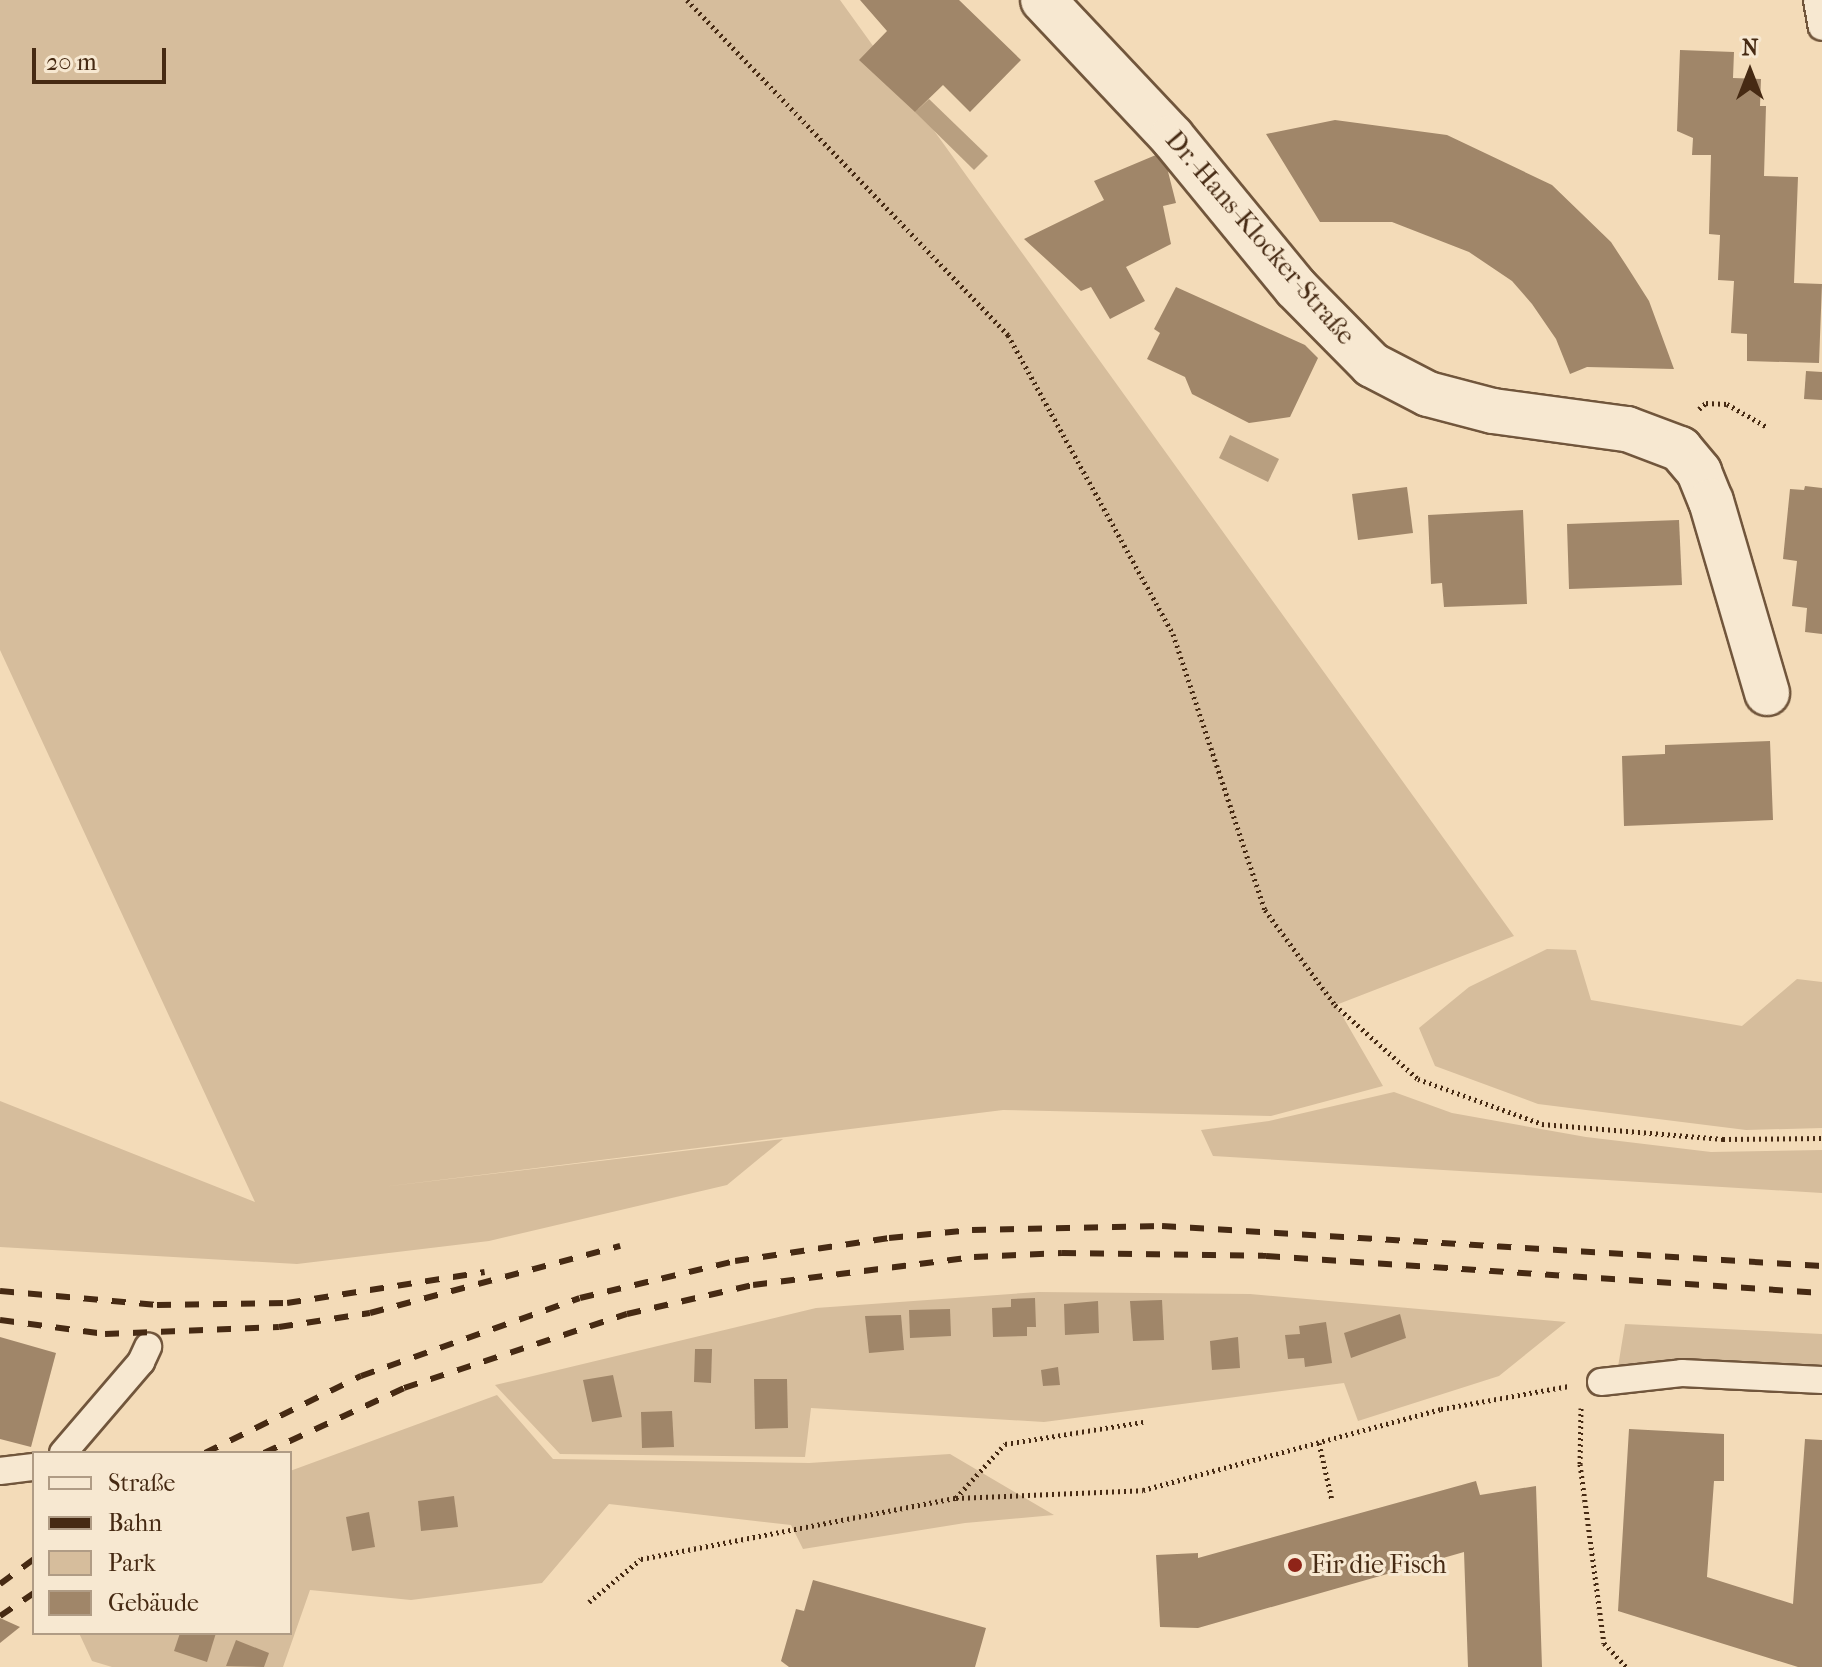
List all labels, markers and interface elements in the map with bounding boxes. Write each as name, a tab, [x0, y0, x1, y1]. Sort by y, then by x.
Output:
scale bar	[36, 32, 170, 82]
north arrow	[1710, 32, 1790, 112]
text: N	[1742, 35, 1758, 61]
text: 20 m	[46, 48, 97, 76]
street label: Dr.-Hans-Klocker-Straße	[1159, 125, 1361, 351]
legend	[32, 1451, 292, 1635]
text: Straße	[108, 1469, 175, 1497]
text: Bahn	[108, 1509, 162, 1537]
text: Park	[108, 1549, 156, 1577]
place label: Fir die Fisch	[1311, 1549, 1447, 1581]
marker: Fir die Fisch	[1286, 1556, 1304, 1574]
text: Gebäude	[108, 1589, 199, 1617]

